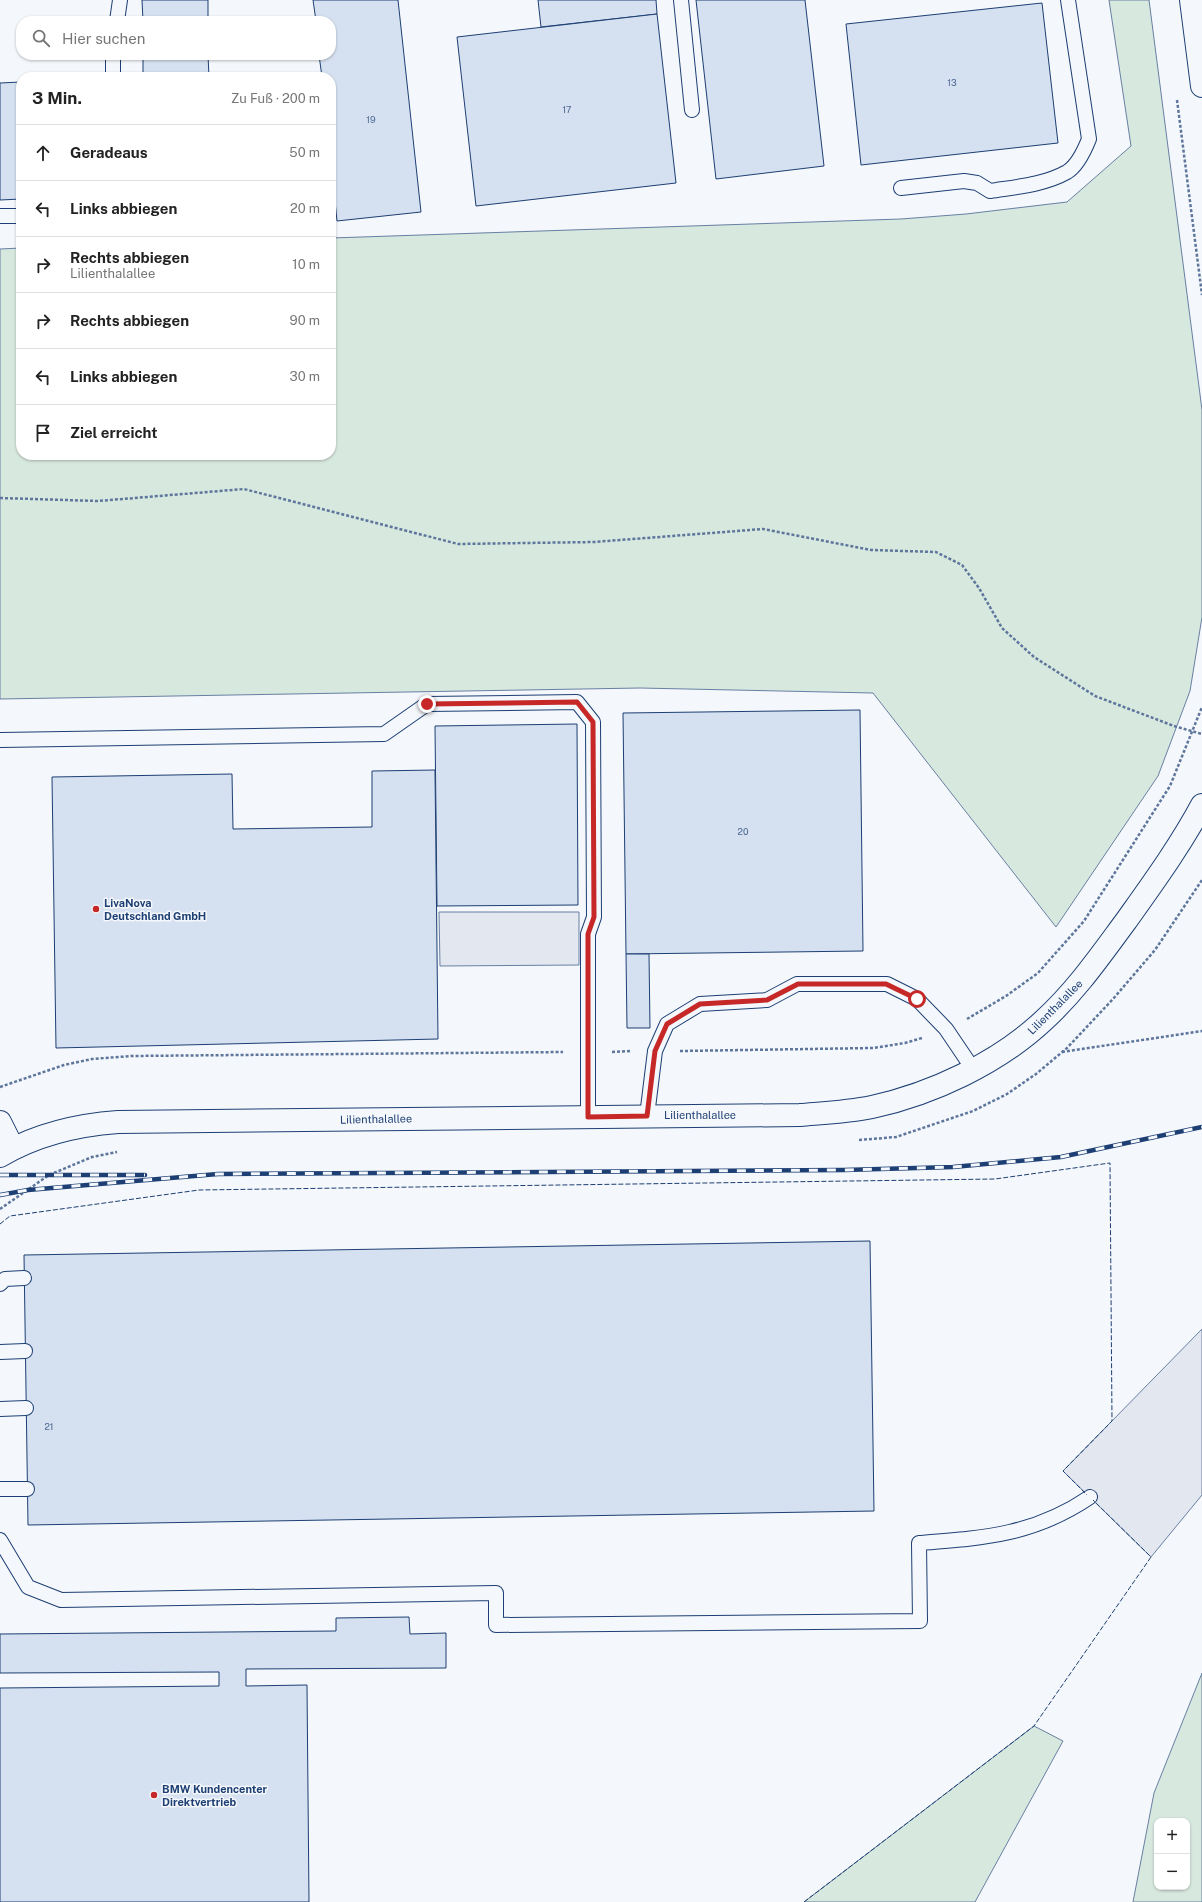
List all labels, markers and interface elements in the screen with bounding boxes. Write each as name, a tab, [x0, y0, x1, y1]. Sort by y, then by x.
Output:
search box	[16, 16, 336, 60]
icon: search	[30, 27, 52, 49]
text: Hier suchen	[62, 30, 145, 47]
house number: 13	[947, 77, 957, 88]
text: 3 Min.	[32, 88, 82, 108]
text: Zu Fuß · 200 m	[231, 91, 320, 106]
house number: 17	[562, 104, 572, 115]
house number: 19	[366, 114, 376, 125]
icon: ahead	[32, 142, 54, 164]
text: Geradeaus	[70, 144, 148, 161]
text: 50 m	[289, 145, 320, 160]
icon: left	[32, 198, 54, 220]
text: Links abbiegen	[70, 200, 177, 217]
text: 20 m	[290, 201, 320, 216]
text: Rechts abbiegen	[70, 249, 189, 266]
icon: right	[32, 254, 54, 276]
text: 10 m	[292, 257, 320, 272]
text: Lilienthalallee	[70, 266, 155, 281]
icon: right	[32, 310, 54, 332]
text: Rechts abbiegen	[70, 312, 189, 329]
text: 90 m	[290, 313, 320, 328]
icon: left	[32, 366, 54, 388]
text: Links abbiegen	[70, 368, 177, 385]
text: 30 m	[290, 369, 320, 384]
icon: arrive	[32, 422, 54, 444]
text: Ziel erreicht	[70, 424, 157, 441]
route end	[418, 695, 436, 713]
house number: 20	[738, 826, 749, 837]
place label: LivaNova Deutschland GmbH	[104, 897, 206, 922]
marker: LivaNova Deutschland GmbH	[91, 904, 101, 914]
street label: Lilienthalallee	[1025, 977, 1085, 1037]
route start	[908, 990, 926, 1008]
street label: Lilienthalallee	[664, 1109, 736, 1121]
street label: Lilienthalallee	[340, 1112, 412, 1126]
house number: 21	[44, 1421, 54, 1432]
place label: BMW Kundencenter Direktvertrieb	[162, 1783, 267, 1808]
marker: BMW Kundencenter Direktvertrieb	[149, 1790, 159, 1800]
map controls	[1154, 1818, 1190, 1890]
button: +	[1154, 1818, 1190, 1854]
button: −	[1154, 1854, 1190, 1890]

